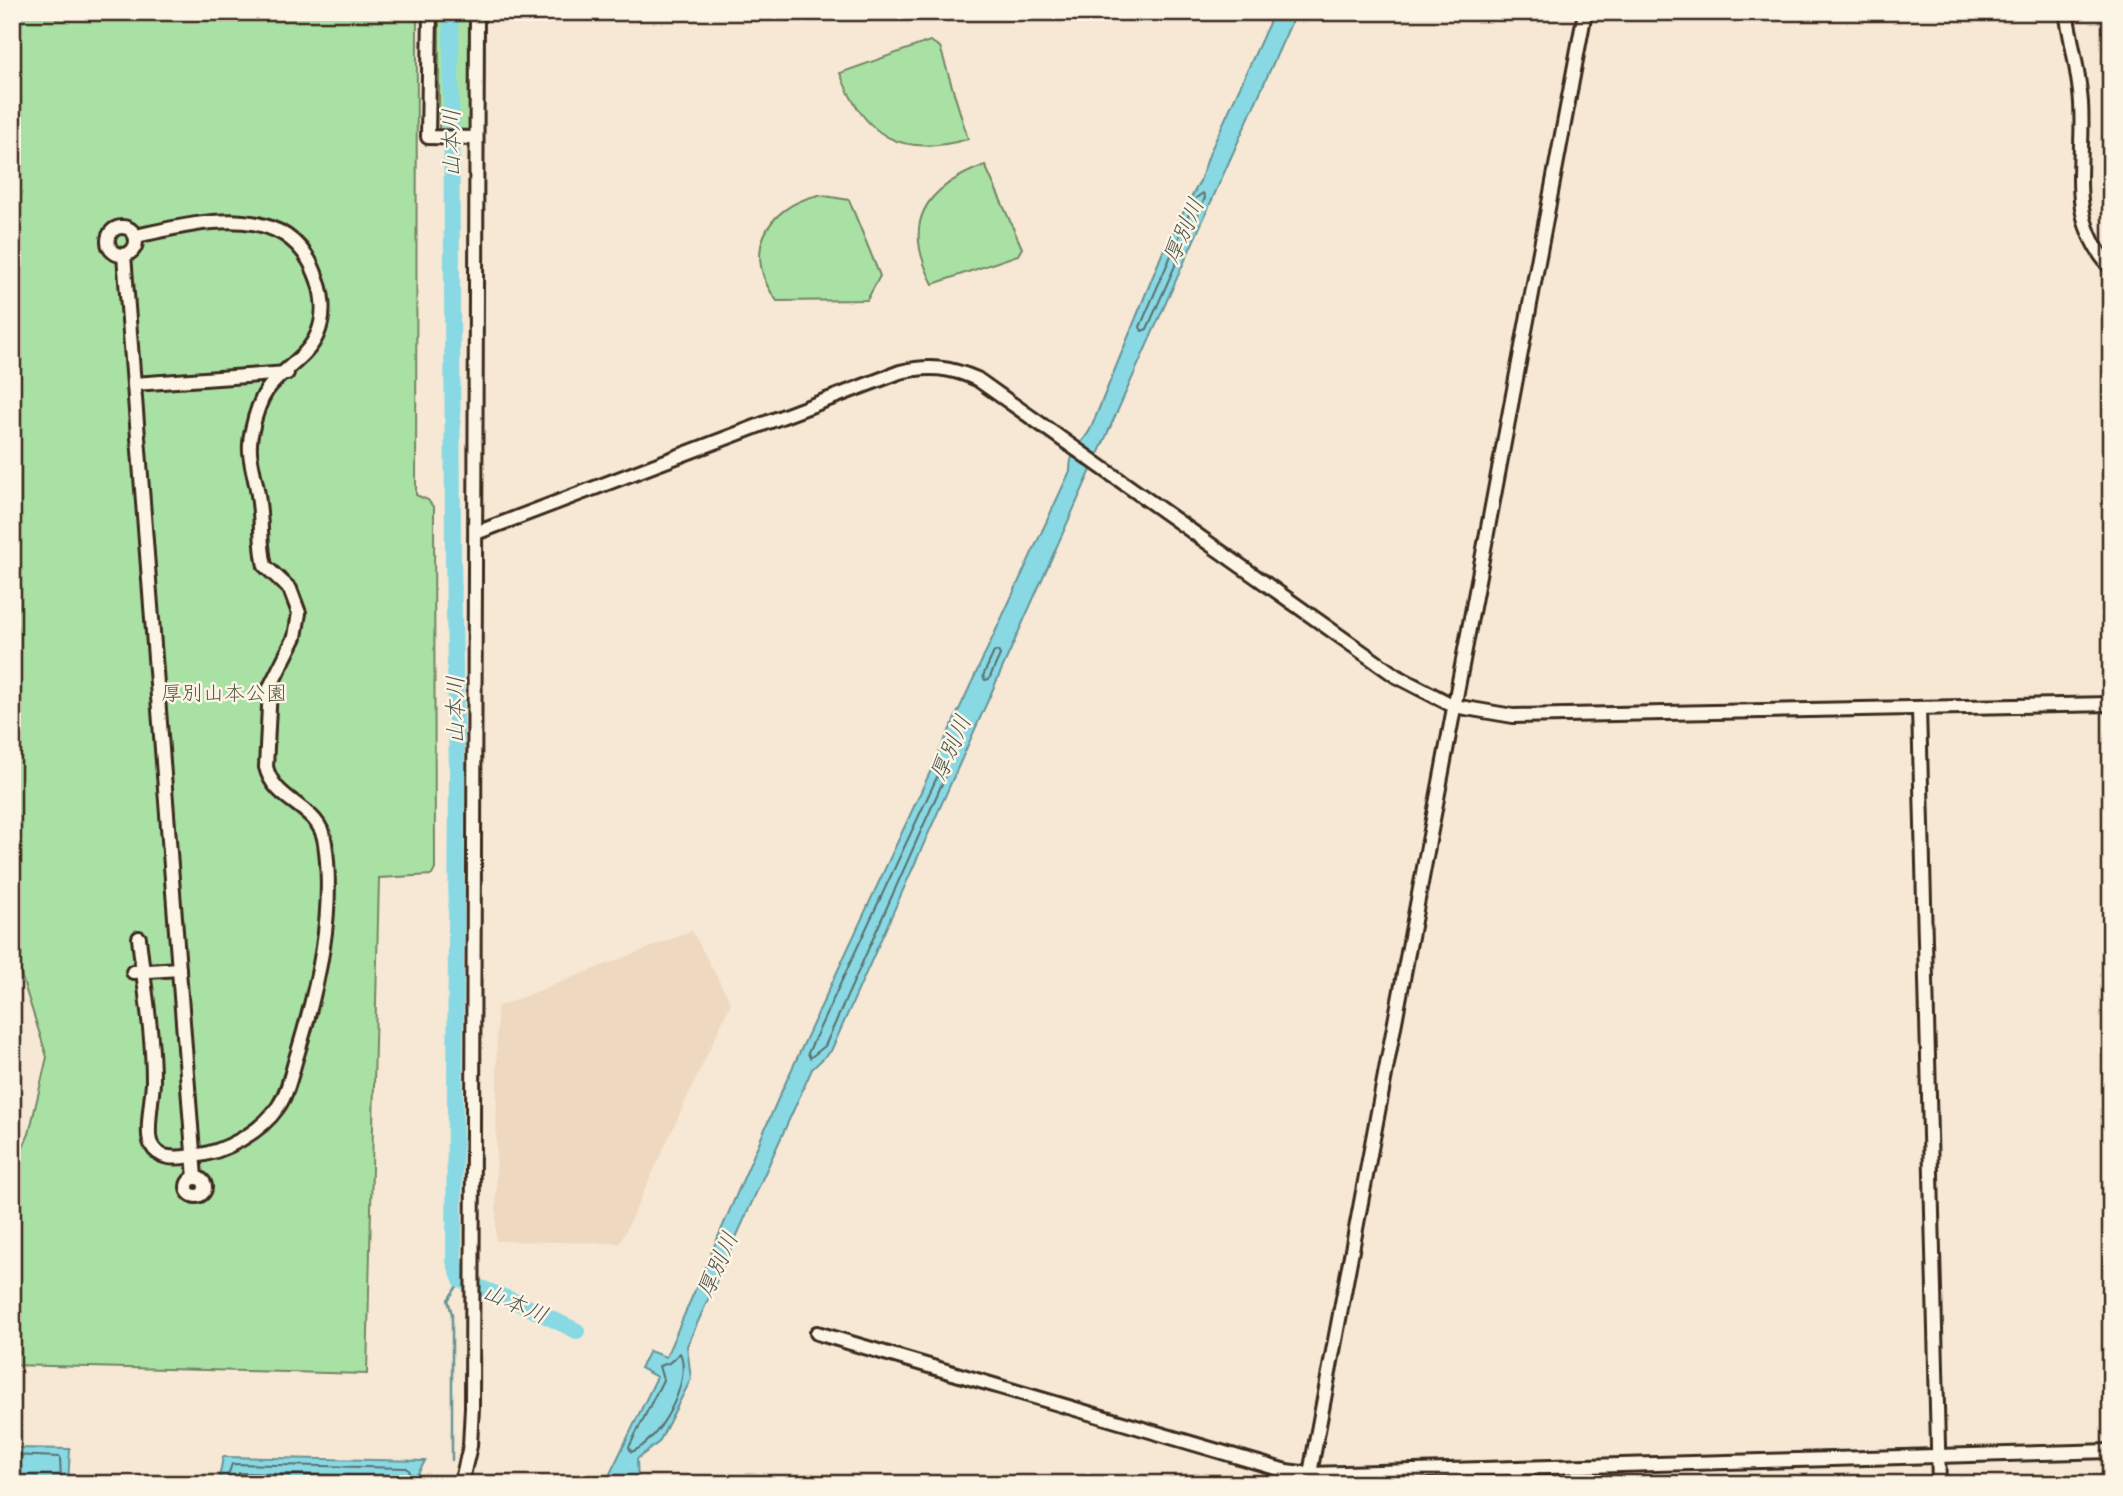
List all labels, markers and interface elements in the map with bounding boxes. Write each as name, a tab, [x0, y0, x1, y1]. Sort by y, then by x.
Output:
water label: 山本川	[436, 109, 468, 178]
water label: 厚別川	[1155, 193, 1213, 269]
water label: 山本川	[440, 676, 472, 745]
park label: 厚別山本公園	[161, 679, 287, 708]
water label: 厚別川	[922, 710, 980, 786]
water label: 厚別川	[689, 1227, 747, 1303]
water label: 山本川	[477, 1276, 553, 1332]

